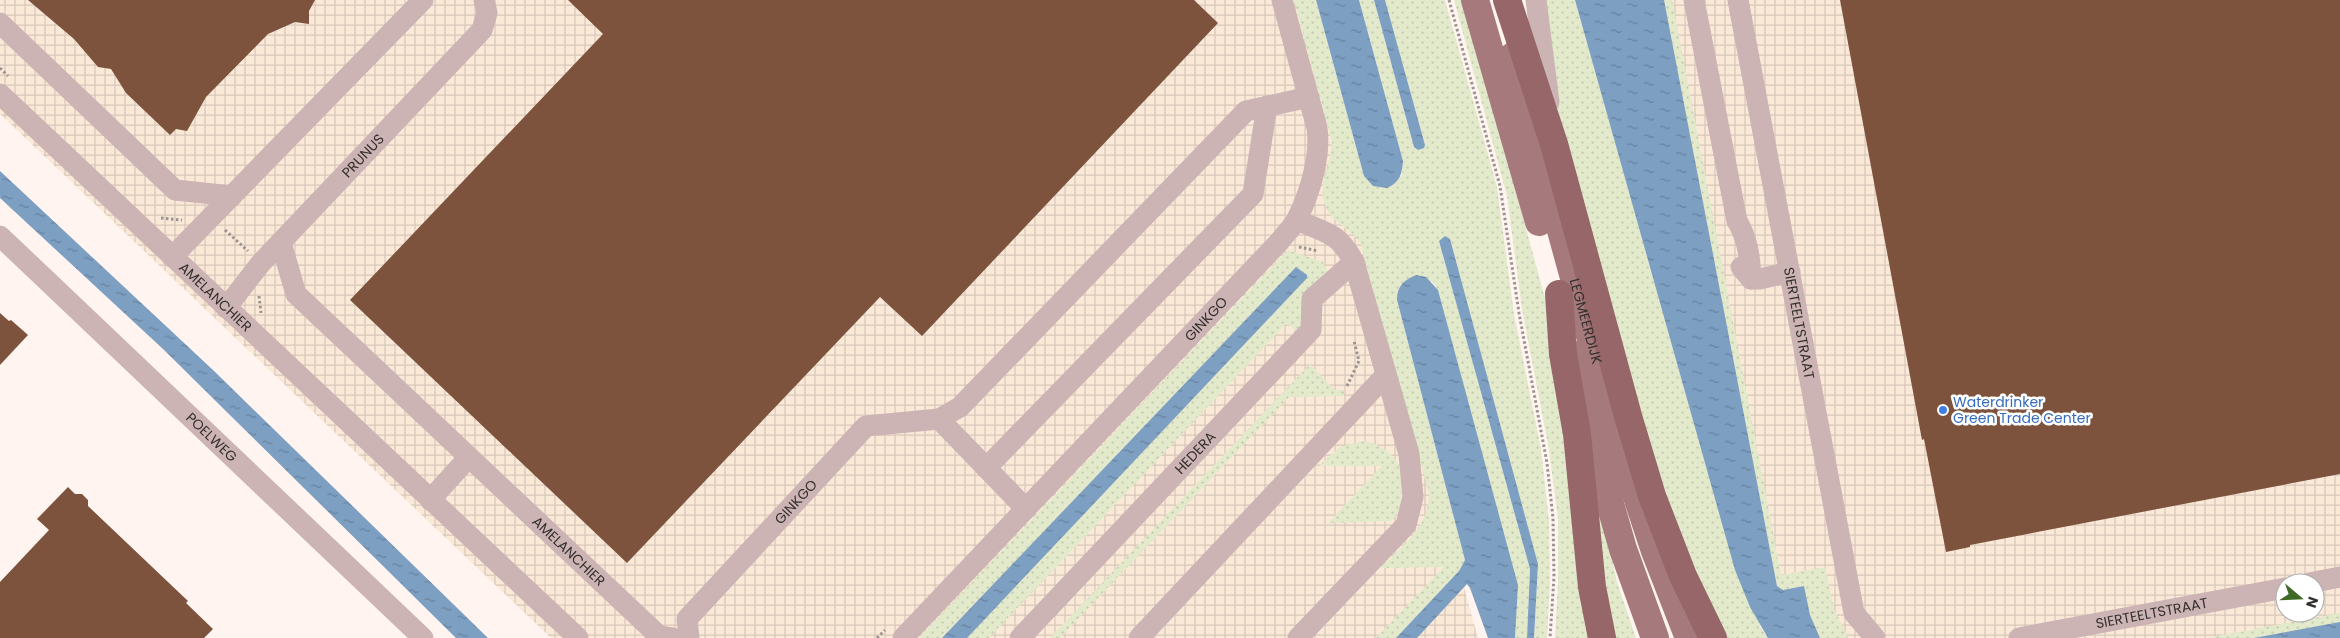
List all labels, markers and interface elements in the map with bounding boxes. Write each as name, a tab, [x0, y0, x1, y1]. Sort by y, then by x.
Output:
street label: PRUNUS	[337, 129, 389, 182]
street label: AMELANCHIER	[175, 257, 257, 336]
street label: SIERTEELTSTRAAT	[1779, 266, 1820, 381]
street label: LEGMEERDIJK	[1565, 276, 1607, 367]
street label: GINKGO	[1180, 292, 1232, 346]
place label: Waterdrinker Green Trade Center	[1953, 392, 2091, 428]
marker: Waterdrinker Green Trade Center	[1937, 404, 1949, 416]
street label: POELWEG	[182, 408, 242, 467]
street label: HEDERA	[1170, 427, 1220, 478]
street label: GINKGO	[770, 475, 822, 529]
street label: AMELANCHIER	[528, 512, 610, 590]
north arrow	[2275, 573, 2325, 623]
street label: SIERTEELTSTRAAT	[2094, 593, 2210, 633]
text: N	[2301, 594, 2323, 610]

